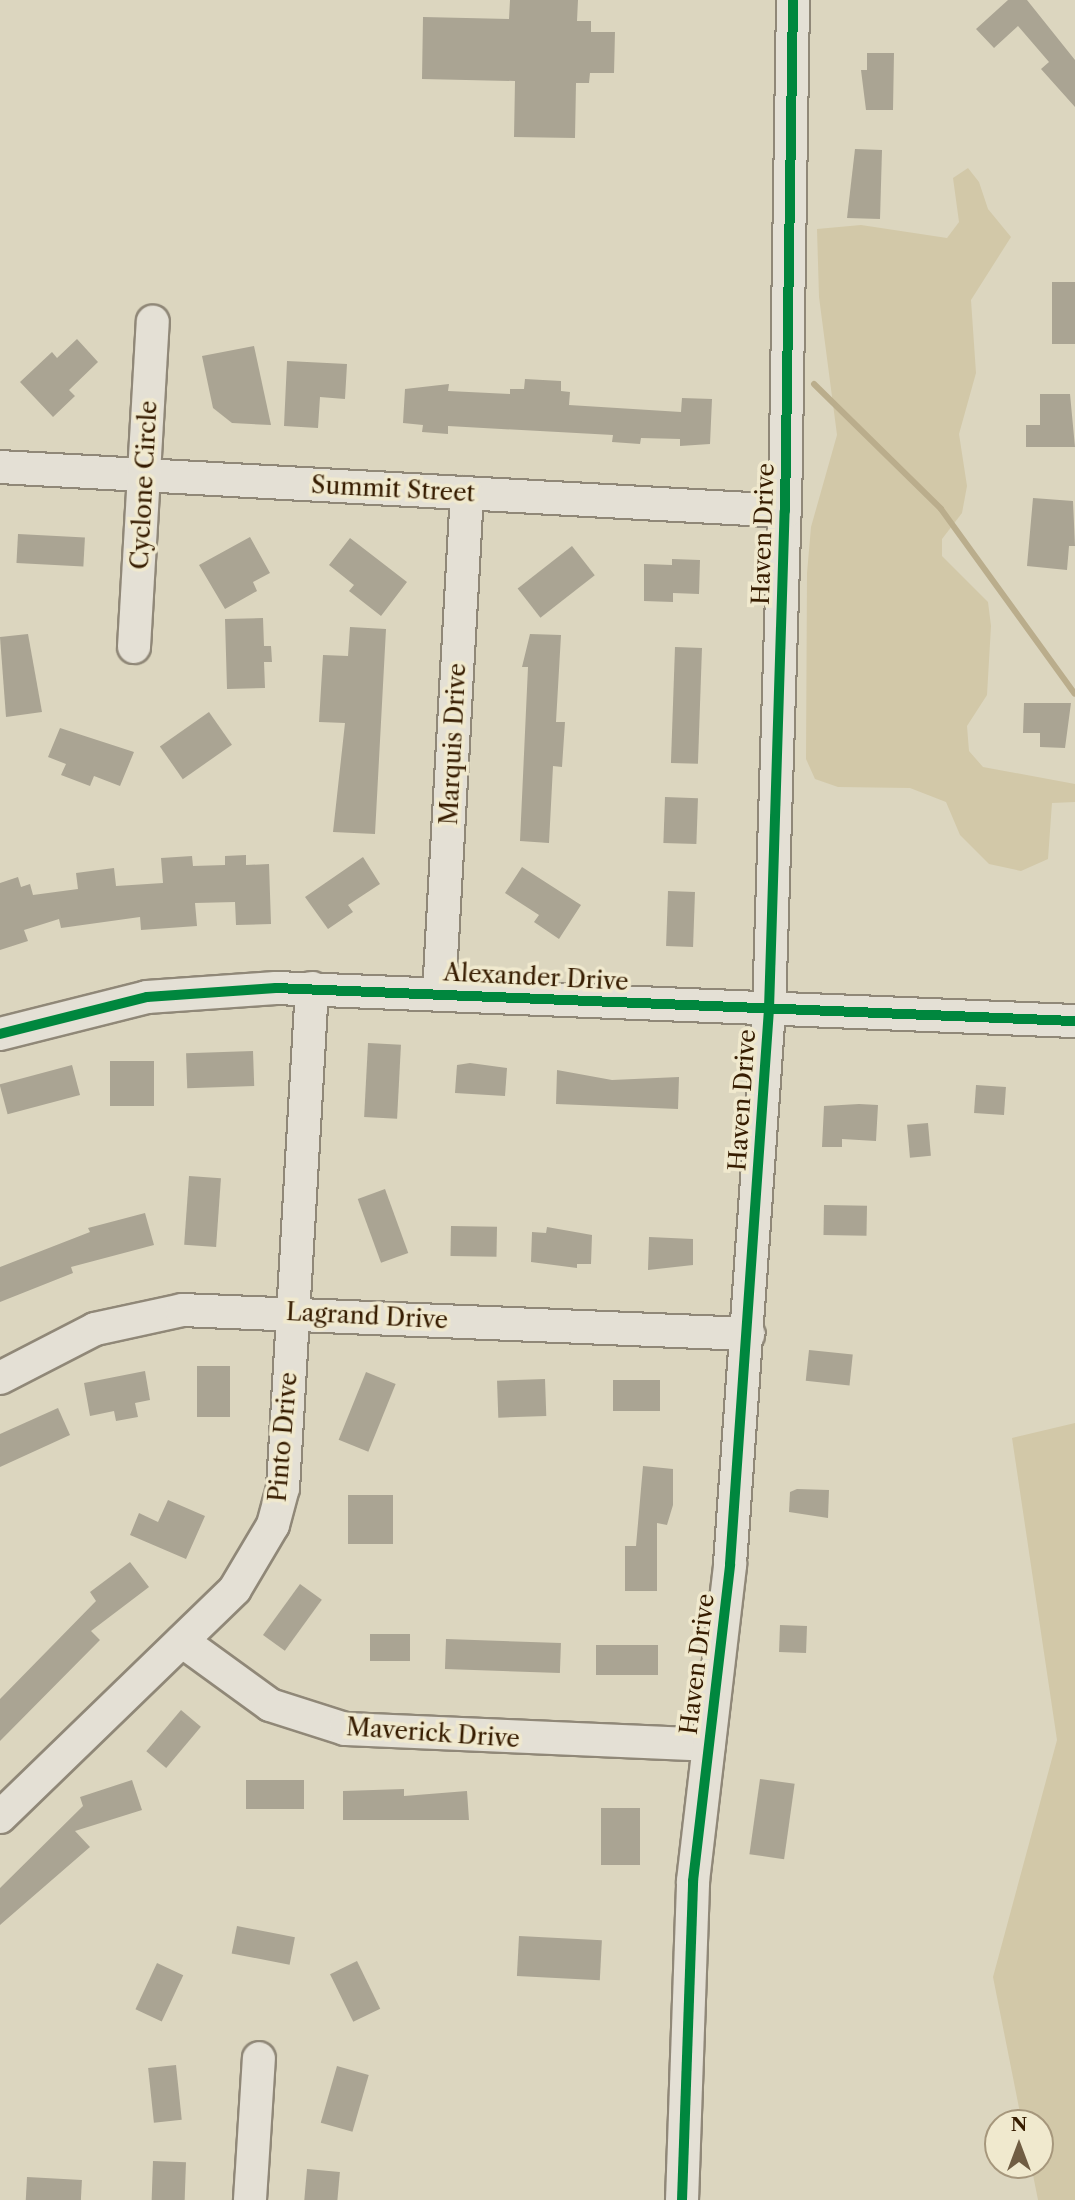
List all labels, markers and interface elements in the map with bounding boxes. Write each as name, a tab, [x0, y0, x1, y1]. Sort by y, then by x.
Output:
street label: Cyclone Circle	[125, 400, 163, 570]
street label: Haven Drive	[746, 463, 780, 605]
street label: Summit Street	[310, 470, 476, 508]
street label: Marquis Drive	[434, 662, 472, 826]
street label: Alexander Drive	[442, 958, 630, 996]
street label: Haven Drive	[723, 1028, 761, 1172]
street label: Lagrand Drive	[285, 1297, 449, 1335]
street label: Pinto Drive	[263, 1371, 303, 1503]
street label: Haven Drive	[674, 1592, 720, 1736]
street label: Maverick Drive	[345, 1713, 521, 1753]
north arrow	[984, 2109, 1054, 2179]
text: N	[1011, 2113, 1027, 2136]

